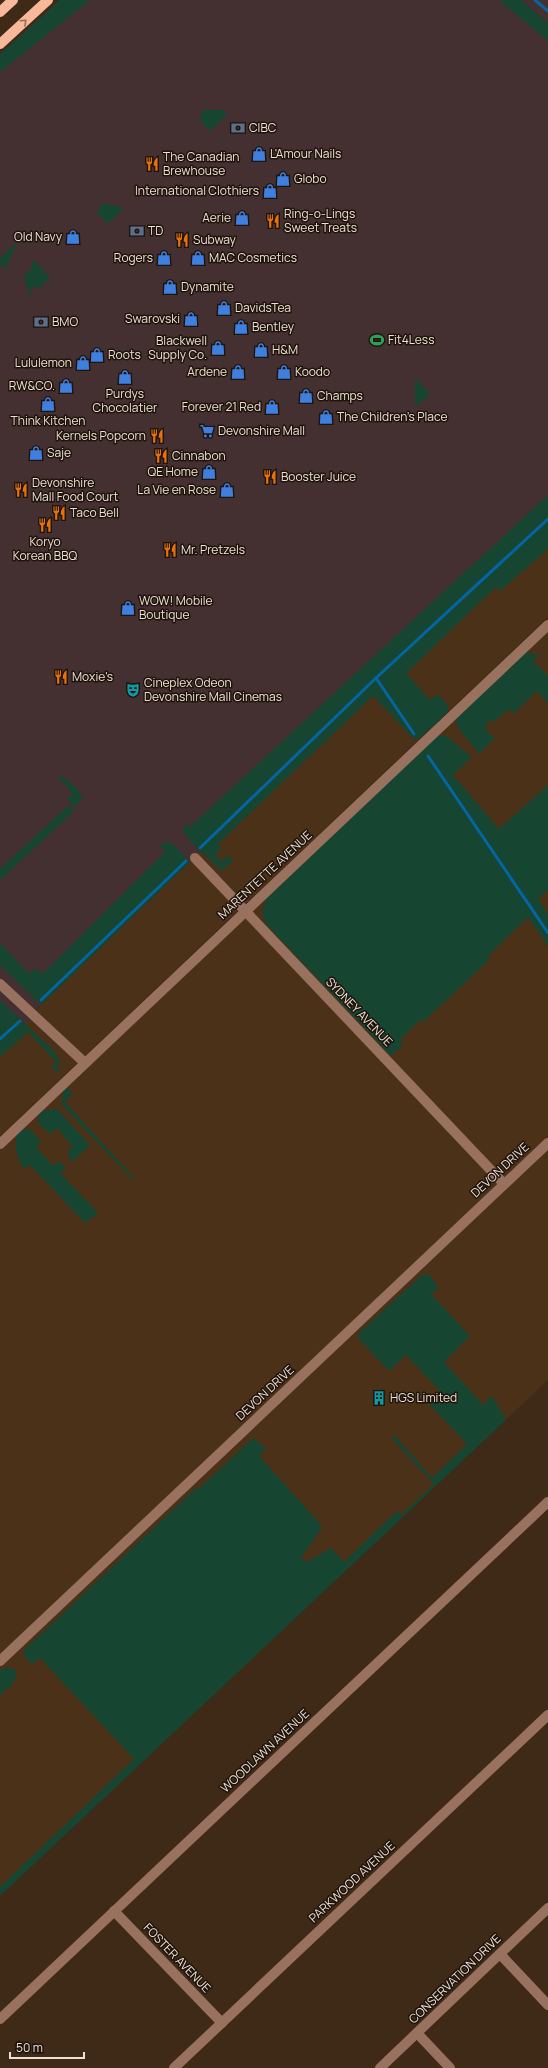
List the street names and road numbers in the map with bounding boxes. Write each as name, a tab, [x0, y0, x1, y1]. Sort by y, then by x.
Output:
street label: MARENTETTE AVENUE	[214, 826, 316, 923]
street label: SYDNEY AVENUE	[322, 973, 397, 1050]
street label: DEVON DRIVE	[467, 1138, 533, 1201]
street label: DEVON DRIVE	[232, 1361, 298, 1424]
street label: WOODLAWN AVENUE	[217, 1705, 313, 1796]
street label: PARKWOOD AVENUE	[305, 1837, 399, 1926]
street label: FOSTER AVENUE	[140, 1919, 215, 1996]
street label: CONSERVATION DRIVE	[405, 1930, 505, 2027]

